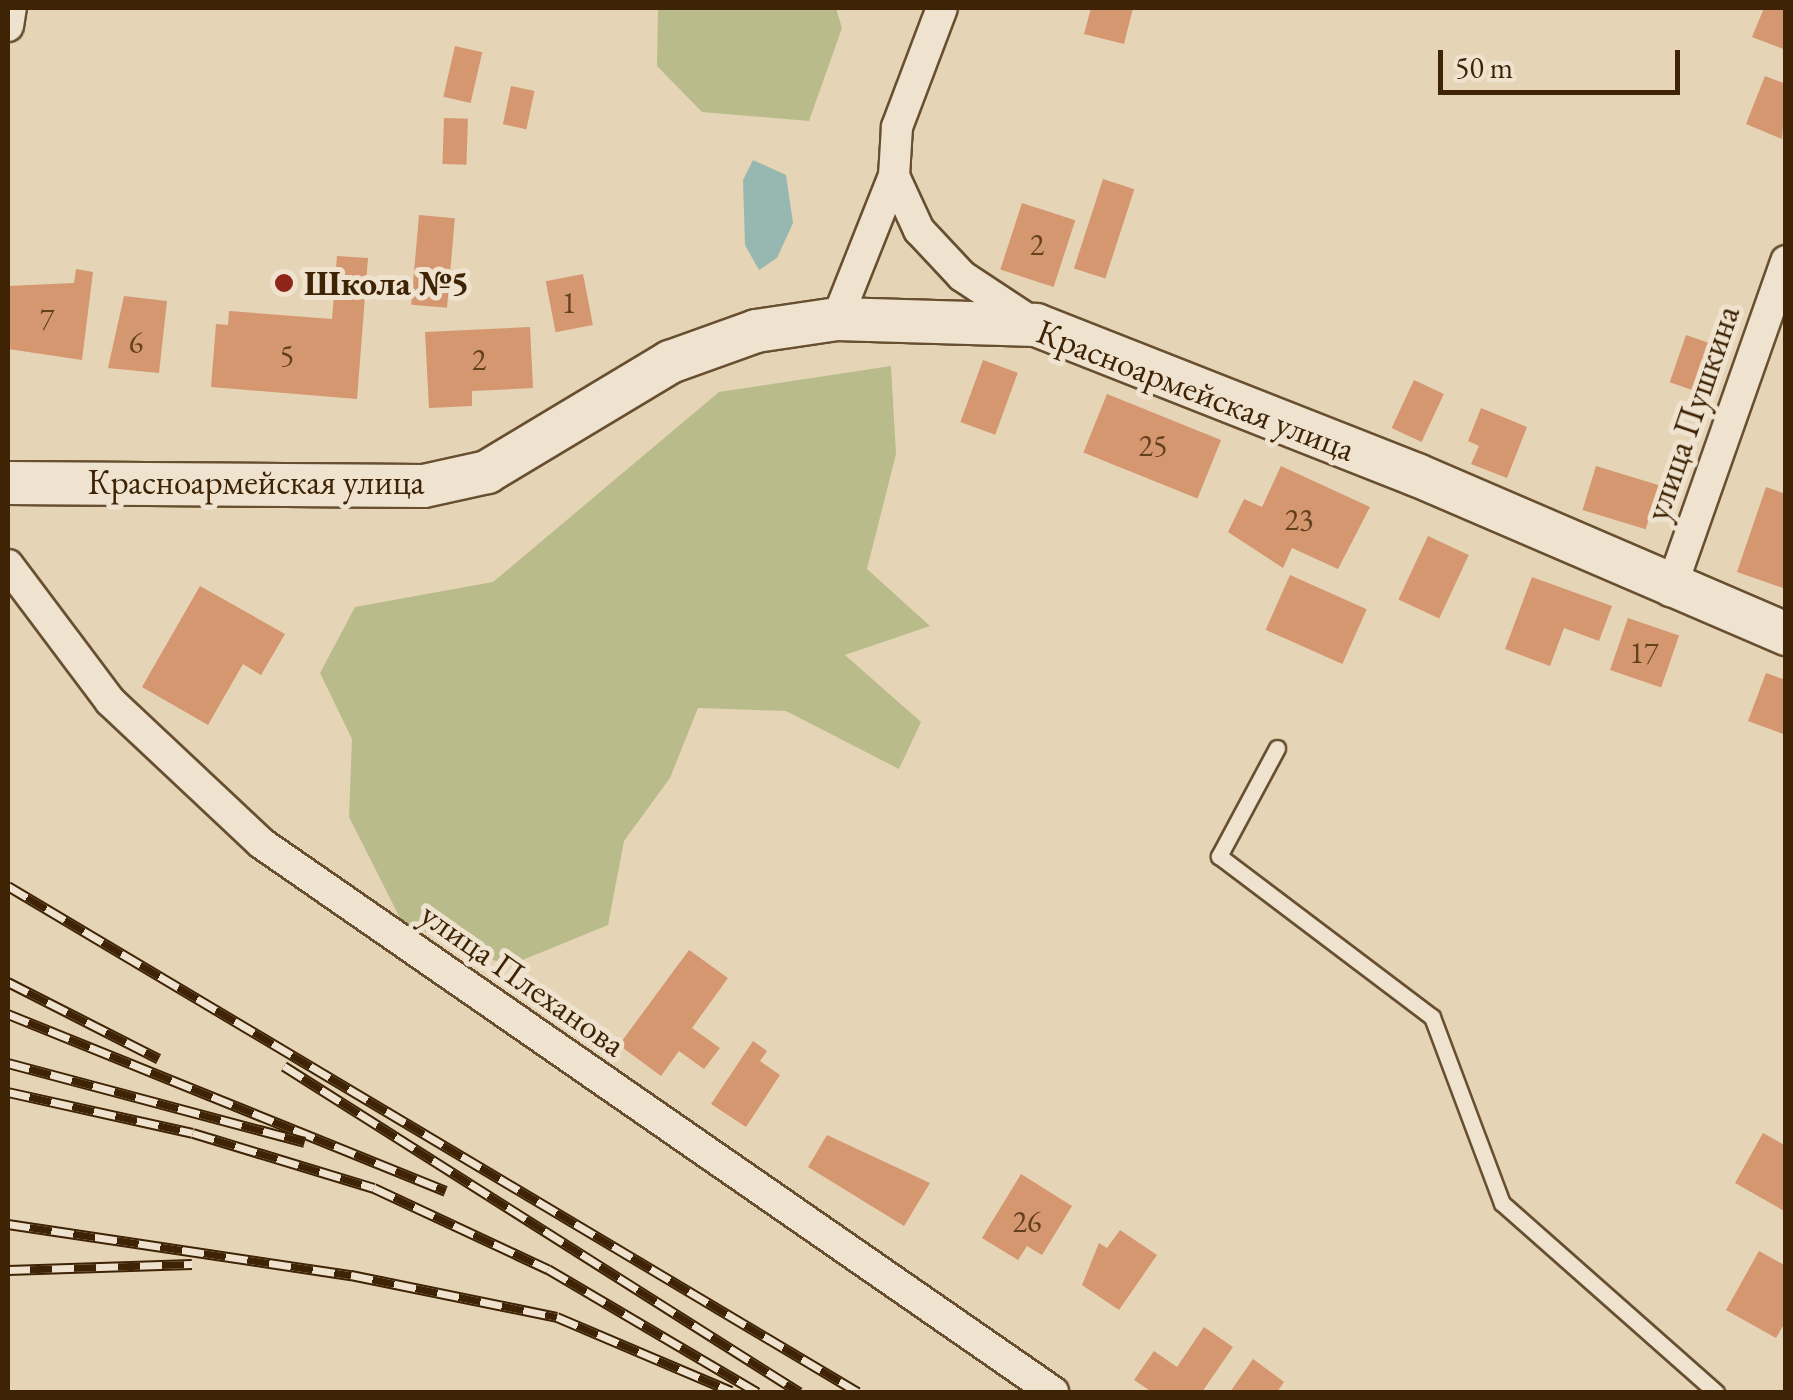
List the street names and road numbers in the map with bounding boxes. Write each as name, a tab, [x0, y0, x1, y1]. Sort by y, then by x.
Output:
street label: улица Пушкина	[1636, 300, 1748, 526]
street label: Красноармейская улица	[1031, 310, 1361, 470]
street label: Красноармейская улица	[87, 461, 425, 503]
street label: улица Плеханова	[412, 893, 634, 1065]

